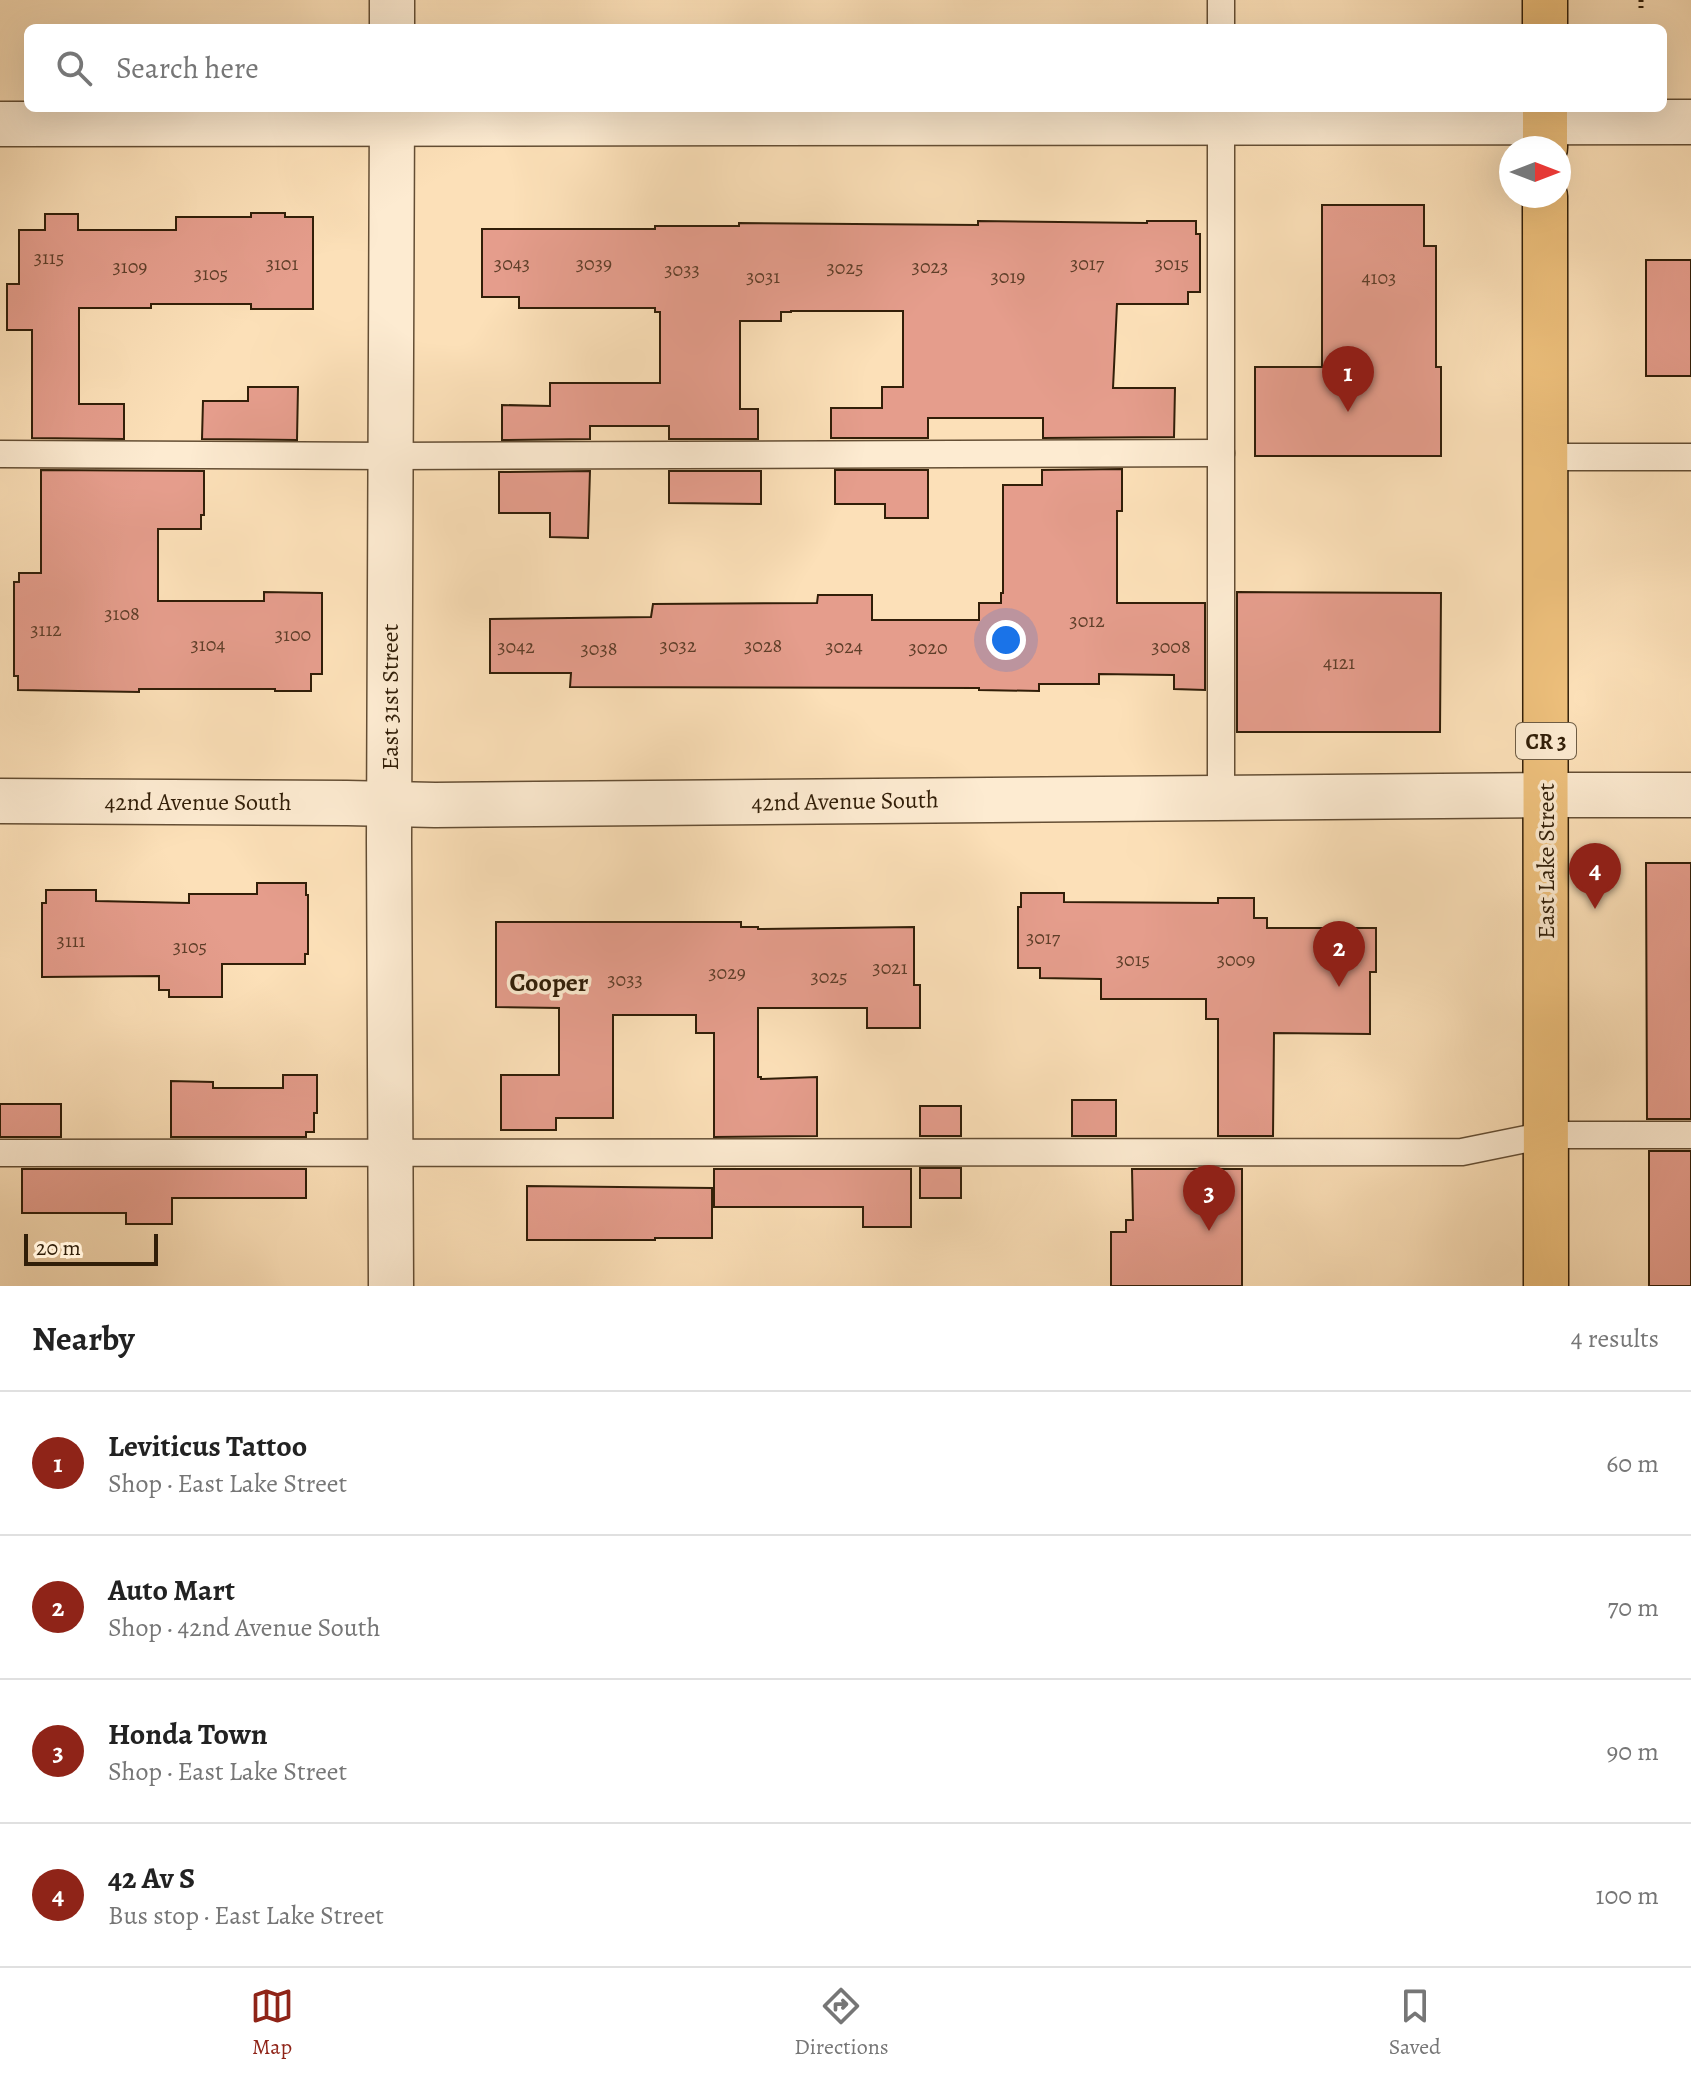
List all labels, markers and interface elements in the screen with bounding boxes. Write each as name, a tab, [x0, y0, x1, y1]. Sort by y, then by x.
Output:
search box	[24, 24, 1667, 112]
icon: search	[52, 46, 96, 90]
text: Search here	[116, 48, 259, 88]
north arrow	[1499, 136, 1571, 208]
house number: 3115	[34, 244, 64, 271]
house number: 3101	[266, 250, 298, 277]
house number: 3043	[494, 250, 530, 277]
house number: 3039	[576, 250, 612, 277]
house number: 3017	[1070, 250, 1105, 277]
house number: 3015	[1155, 250, 1189, 277]
house number: 3109	[113, 253, 147, 280]
house number: 3023	[912, 253, 948, 280]
house number: 3025	[826, 254, 864, 281]
house number: 3033	[664, 256, 700, 283]
house number: 3105	[194, 260, 228, 287]
house number: 3031	[746, 263, 780, 290]
house number: 3019	[991, 263, 1025, 290]
house number: 4103	[1362, 264, 1396, 291]
pin: 1	[1322, 346, 1374, 412]
house number: 3108	[104, 600, 140, 627]
house number: 3012	[1069, 607, 1105, 634]
house number: 3112	[30, 616, 62, 643]
your location	[986, 620, 1026, 660]
house number: 3100	[275, 621, 311, 648]
street label: East 31st Street	[374, 624, 406, 770]
house number: 3104	[191, 631, 225, 658]
house number: 3032	[660, 632, 697, 659]
house number: 3028	[744, 632, 782, 659]
house number: 3042	[497, 633, 535, 660]
house number: 3024	[825, 633, 863, 660]
house number: 3008	[1151, 633, 1191, 660]
house number: 3020	[908, 634, 948, 661]
house number: 3038	[581, 635, 618, 662]
house number: 4121	[1323, 649, 1355, 676]
road number: CR 3	[1516, 723, 1576, 759]
street label: 42nd Avenue South	[751, 783, 939, 819]
street label: East Lake Street	[1530, 783, 1562, 939]
street label: 42nd Avenue South	[104, 786, 292, 818]
pin: 4	[1569, 843, 1621, 909]
pin: 2	[1313, 921, 1365, 987]
house number: 3017	[1026, 924, 1061, 951]
house number: 3111	[57, 927, 86, 954]
house number: 3105	[173, 933, 207, 960]
house number: 3015	[1116, 946, 1150, 973]
house number: 3009	[1217, 946, 1255, 973]
house number: 3021	[872, 954, 908, 981]
house number: 3029	[708, 959, 746, 986]
house number: 3025	[810, 963, 848, 990]
district label: Cooper	[509, 965, 589, 1000]
house number: 3033	[607, 966, 643, 993]
pin: 3	[1183, 1165, 1235, 1231]
scale bar	[24, 1230, 158, 1266]
text: 20 m	[36, 1233, 81, 1263]
text: Nearby	[32, 1315, 135, 1362]
text: 4 results	[1571, 1321, 1659, 1356]
text: Leviticus Tattoo	[108, 1426, 307, 1466]
text: 1	[53, 1446, 63, 1481]
text: 60 m	[1606, 1446, 1659, 1481]
text: Shop · East Lake Street	[108, 1466, 347, 1501]
text: Auto Mart	[108, 1570, 235, 1610]
text: 2	[52, 1590, 64, 1625]
text: 70 m	[1607, 1590, 1659, 1625]
text: Shop · 42nd Avenue South	[108, 1610, 380, 1645]
text: Honda Town	[108, 1714, 268, 1754]
text: 3	[52, 1734, 64, 1769]
text: 90 m	[1607, 1734, 1659, 1769]
text: Shop · East Lake Street	[108, 1754, 347, 1789]
text: 42 Av S	[108, 1858, 195, 1898]
text: 4	[52, 1878, 64, 1913]
text: 100 m	[1596, 1878, 1659, 1913]
text: Bus stop · East Lake Street	[108, 1898, 384, 1933]
tab: Map	[250, 1984, 294, 2062]
tab: Directions	[794, 1984, 889, 2062]
tab: Saved	[1389, 1984, 1441, 2062]

